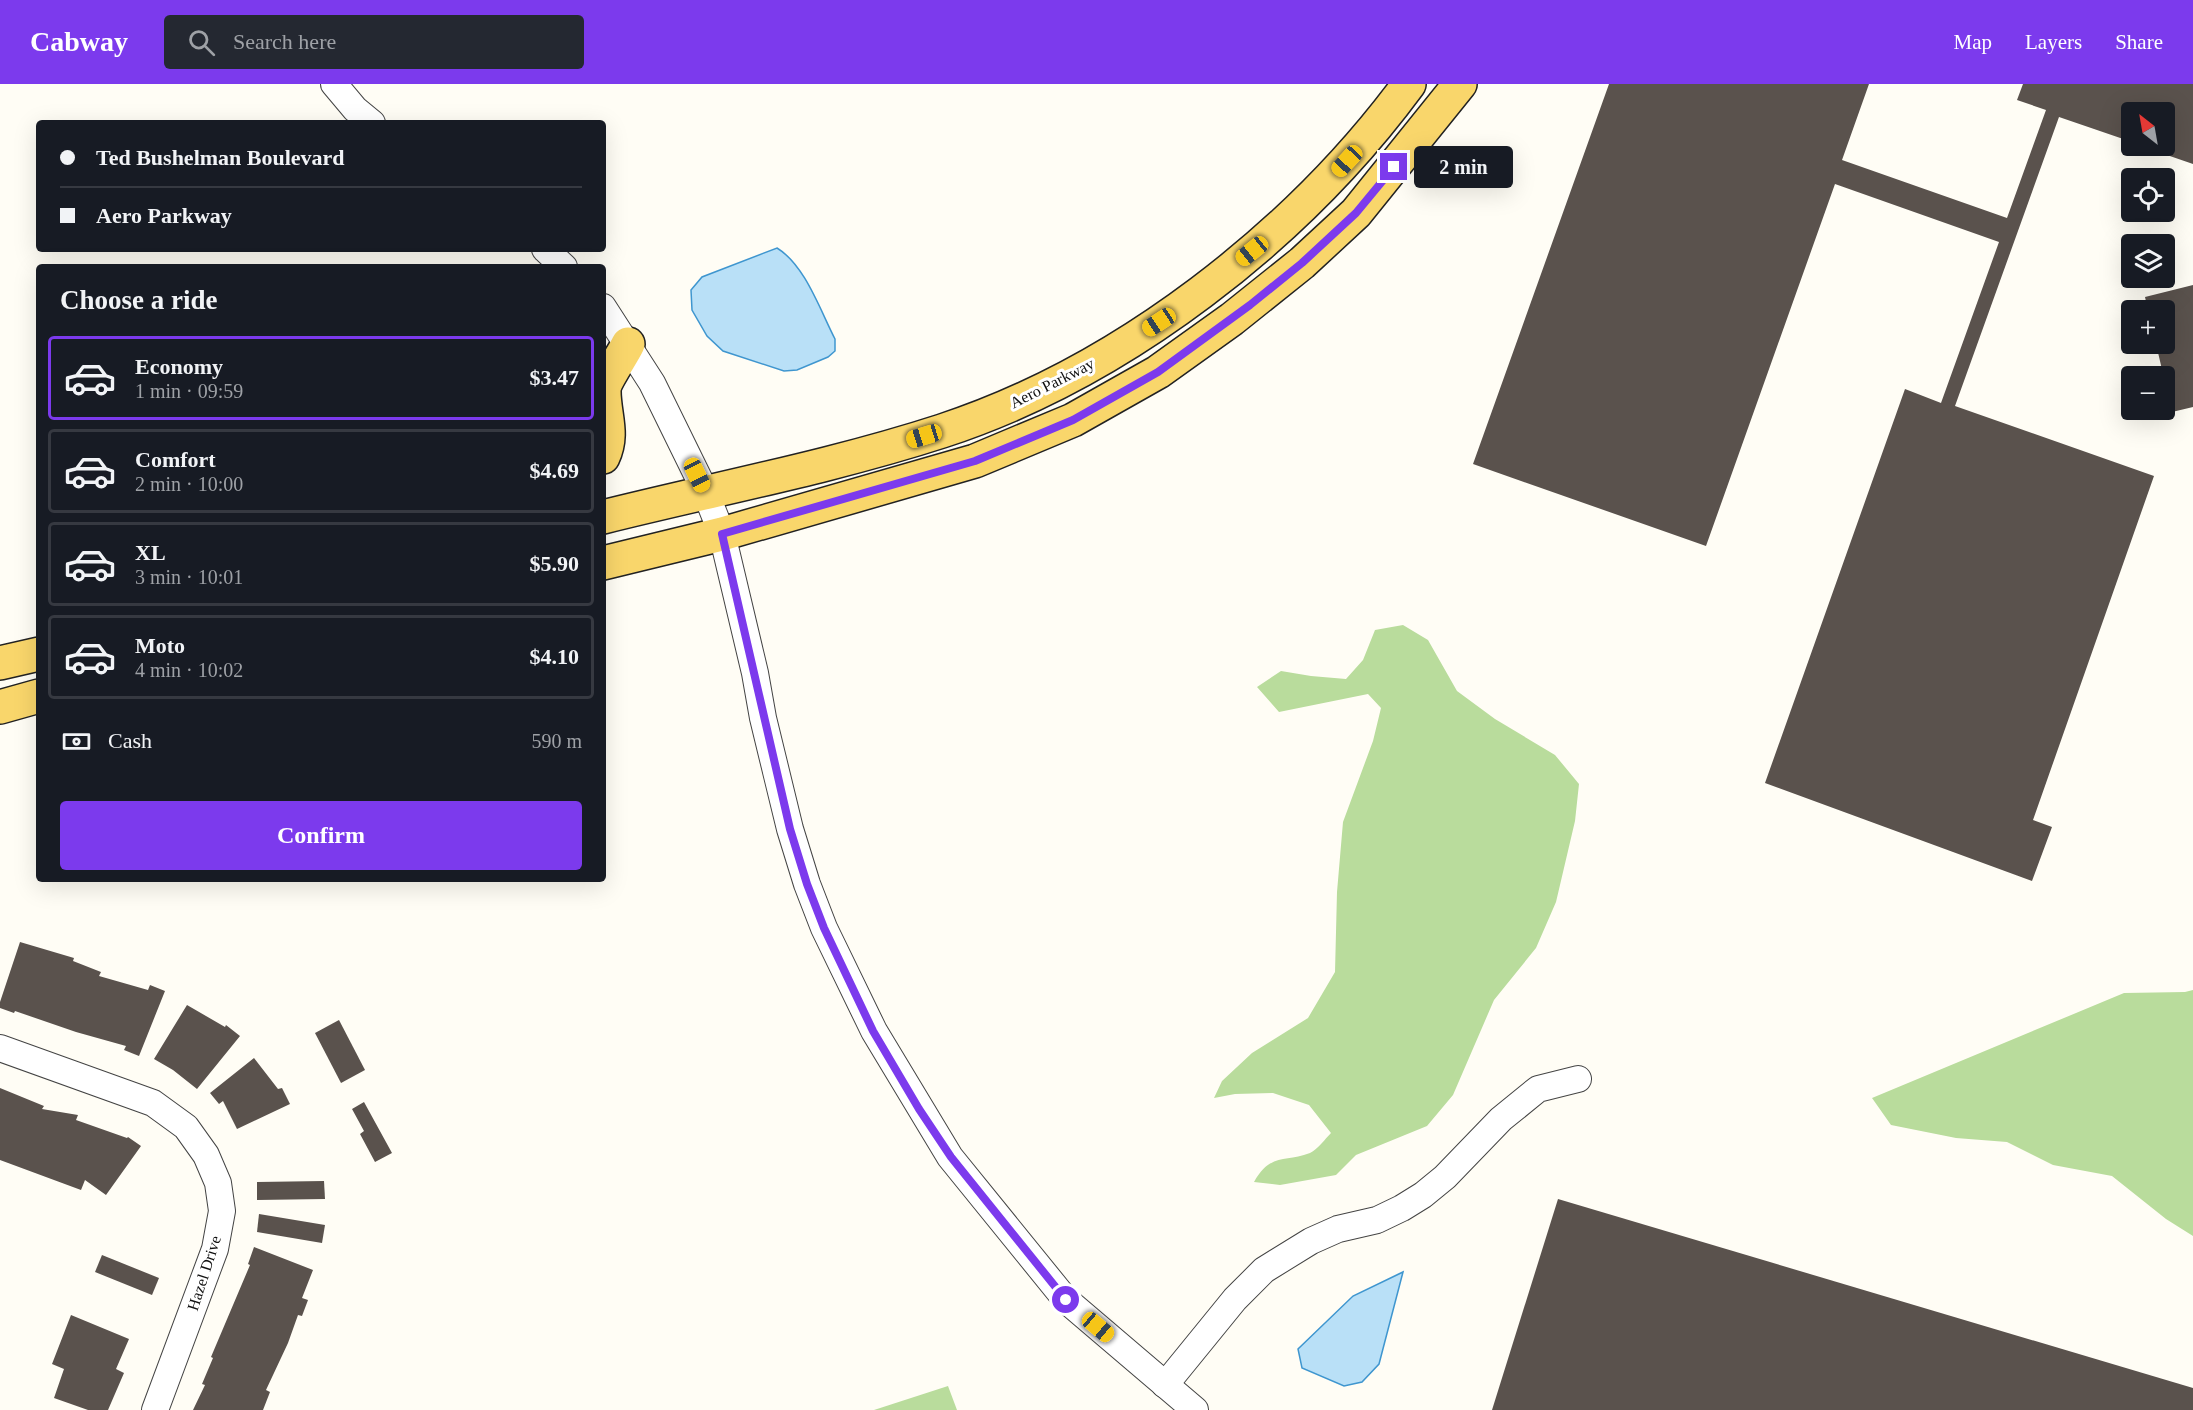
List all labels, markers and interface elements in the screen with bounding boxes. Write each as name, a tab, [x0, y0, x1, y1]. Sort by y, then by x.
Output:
search box	[164, 15, 584, 69]
text: Cabway	[30, 26, 128, 57]
icon: search	[185, 26, 218, 59]
text: Search here	[233, 29, 336, 54]
text: Map	[1954, 30, 1992, 54]
text: Layers	[2025, 30, 2082, 54]
text: Share	[2115, 30, 2163, 54]
north arrow	[2121, 102, 2175, 156]
map controls	[2121, 102, 2175, 420]
car	[1328, 142, 1366, 180]
text: Ted Bushelman Boulevard	[96, 145, 345, 170]
callout: 2 min	[1415, 146, 1514, 188]
route end	[1380, 153, 1407, 180]
text: 2 min	[1439, 156, 1488, 178]
button: locate	[2121, 168, 2175, 222]
text: Aero Parkway	[96, 203, 232, 228]
car	[1232, 233, 1272, 269]
button: layers	[2121, 234, 2175, 288]
text: Choose a ride	[60, 285, 218, 315]
button: +	[2121, 300, 2175, 354]
car	[1139, 305, 1179, 339]
icon: car	[63, 351, 117, 405]
text: Economy	[135, 354, 223, 379]
street label: Aero Parkway	[1007, 355, 1097, 412]
text: $3.47	[530, 365, 579, 390]
button: −	[2121, 366, 2175, 420]
text: 1 min · 09:59	[135, 380, 243, 402]
car	[904, 422, 944, 450]
icon: car	[63, 444, 117, 498]
text: Comfort	[135, 447, 216, 472]
car	[681, 455, 713, 495]
text: $4.69	[530, 458, 579, 483]
text: 2 min · 10:00	[135, 473, 243, 495]
icon: car	[63, 537, 117, 591]
text: XL	[135, 540, 166, 565]
text: $5.90	[530, 551, 579, 576]
text: 3 min · 10:01	[135, 566, 243, 588]
icon: car	[63, 630, 117, 684]
text: Moto	[135, 633, 185, 658]
text: $4.10	[530, 644, 579, 669]
text: 4 min · 10:02	[135, 659, 243, 681]
icon: cash	[60, 725, 93, 758]
text: Cash	[108, 728, 152, 753]
text: 590 m	[531, 730, 582, 752]
button: Confirm	[60, 801, 582, 870]
street label: Hazel Drive	[184, 1233, 224, 1313]
route start	[1052, 1286, 1079, 1313]
car	[1078, 1309, 1118, 1345]

